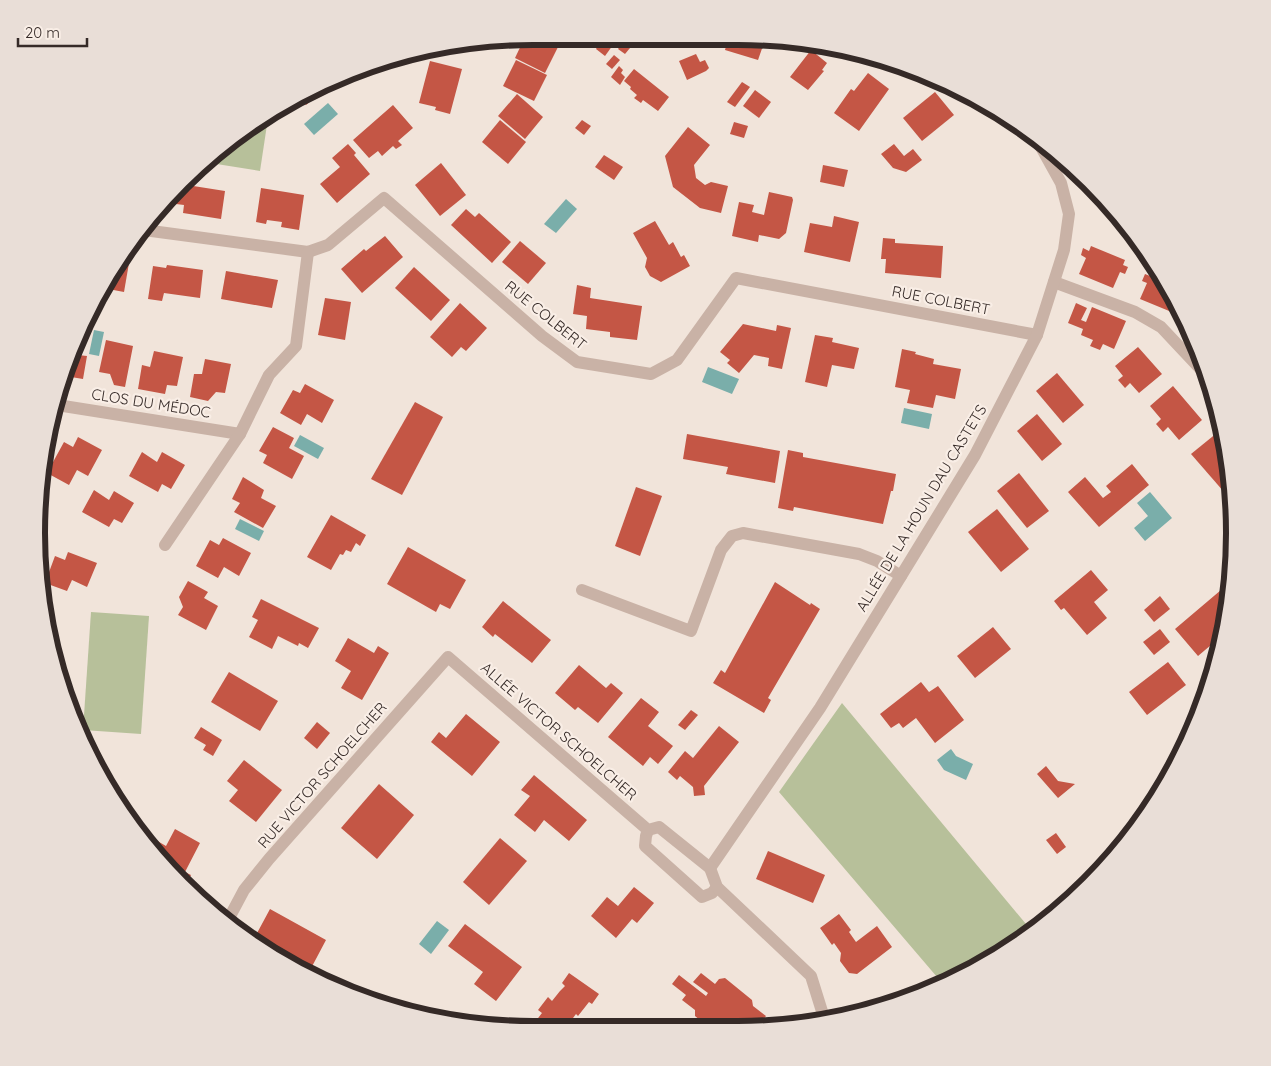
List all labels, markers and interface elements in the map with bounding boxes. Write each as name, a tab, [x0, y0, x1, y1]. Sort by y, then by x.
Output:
scale bar	[18, 15, 86, 47]
text: 20 m	[25, 23, 60, 42]
street label: RUE COLBERT	[501, 276, 591, 354]
street label: RUE COLBERT	[890, 281, 992, 319]
street label: CLOS DU MÉDOC	[90, 384, 212, 422]
street label: ALLÉE DE LA HOUN DAU CASTETS	[852, 401, 990, 615]
street label: ALLÉE VICTOR SCHOELCHER	[477, 658, 641, 804]
street label: RUE VICTOR SCHOELCHER	[253, 698, 391, 852]

